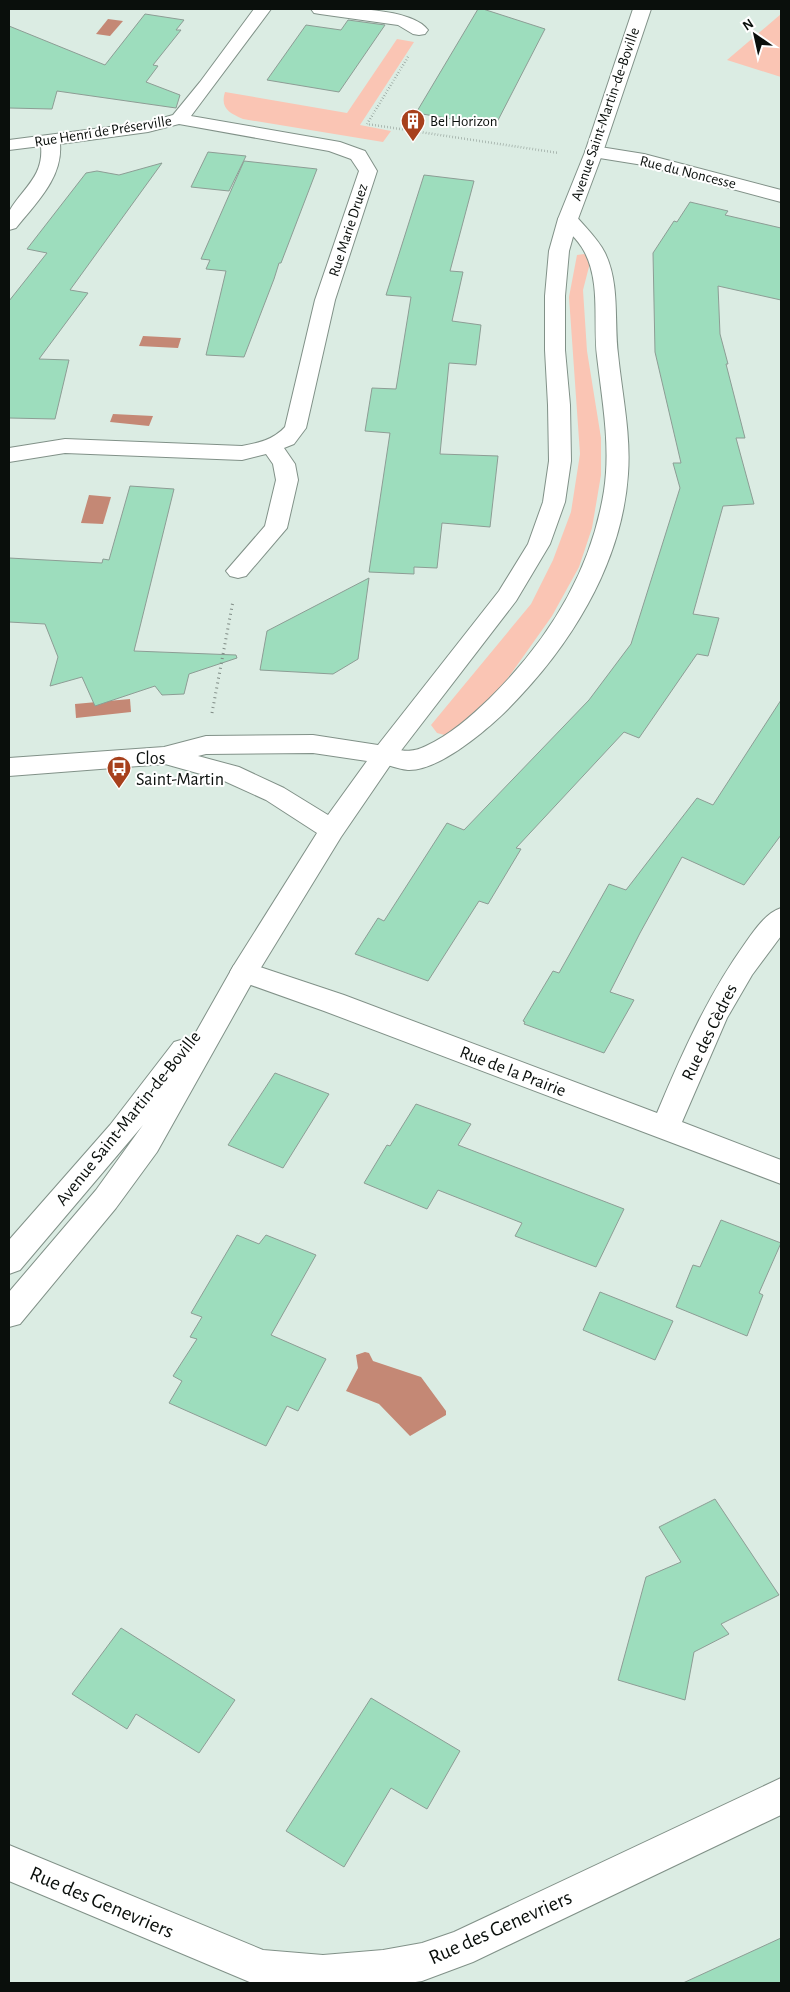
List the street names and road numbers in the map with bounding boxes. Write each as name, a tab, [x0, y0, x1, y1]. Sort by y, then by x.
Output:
street label: Avenue Saint-Martin-de-Boville	[569, 25, 642, 203]
street label: Rue Henri de Préserville	[33, 113, 173, 150]
street label: Rue du Noncesse	[638, 153, 738, 192]
street label: Rue Marie Druez	[326, 182, 371, 278]
street label: Rue des Cèdres	[679, 981, 741, 1083]
street label: Avenue Saint-Martin-de-Boville	[53, 1028, 205, 1209]
street label: Rue de la Prairie	[457, 1043, 568, 1100]
street label: Rue des Genevriers	[27, 1863, 177, 1942]
street label: Rue des Genevriers	[425, 1886, 575, 1968]

